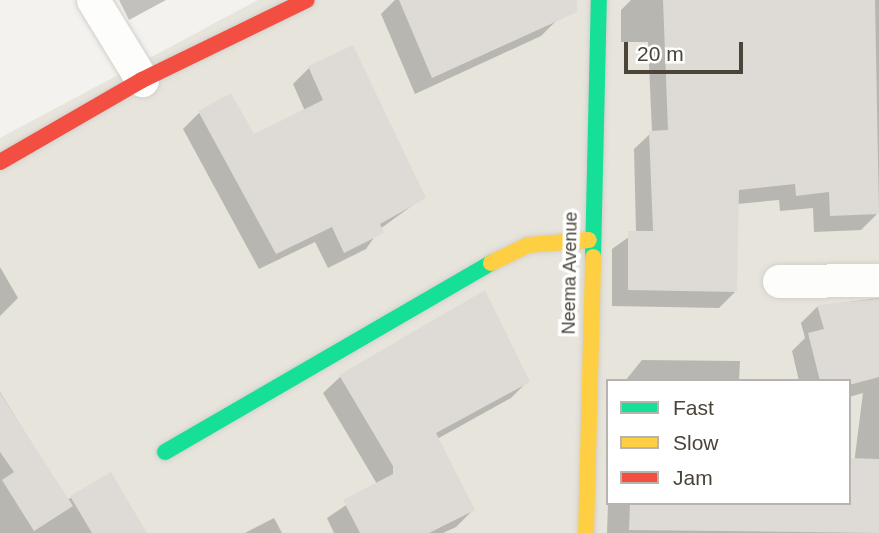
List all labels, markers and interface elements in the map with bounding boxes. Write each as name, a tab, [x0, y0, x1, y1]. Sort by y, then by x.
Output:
scale bar	[627, 28, 746, 72]
text: 20 m	[637, 42, 684, 65]
street label: Neema Avenue	[558, 211, 582, 335]
legend	[606, 379, 851, 505]
text: Fast	[673, 396, 714, 419]
text: Slow	[673, 431, 719, 454]
text: Jam	[673, 466, 713, 489]

